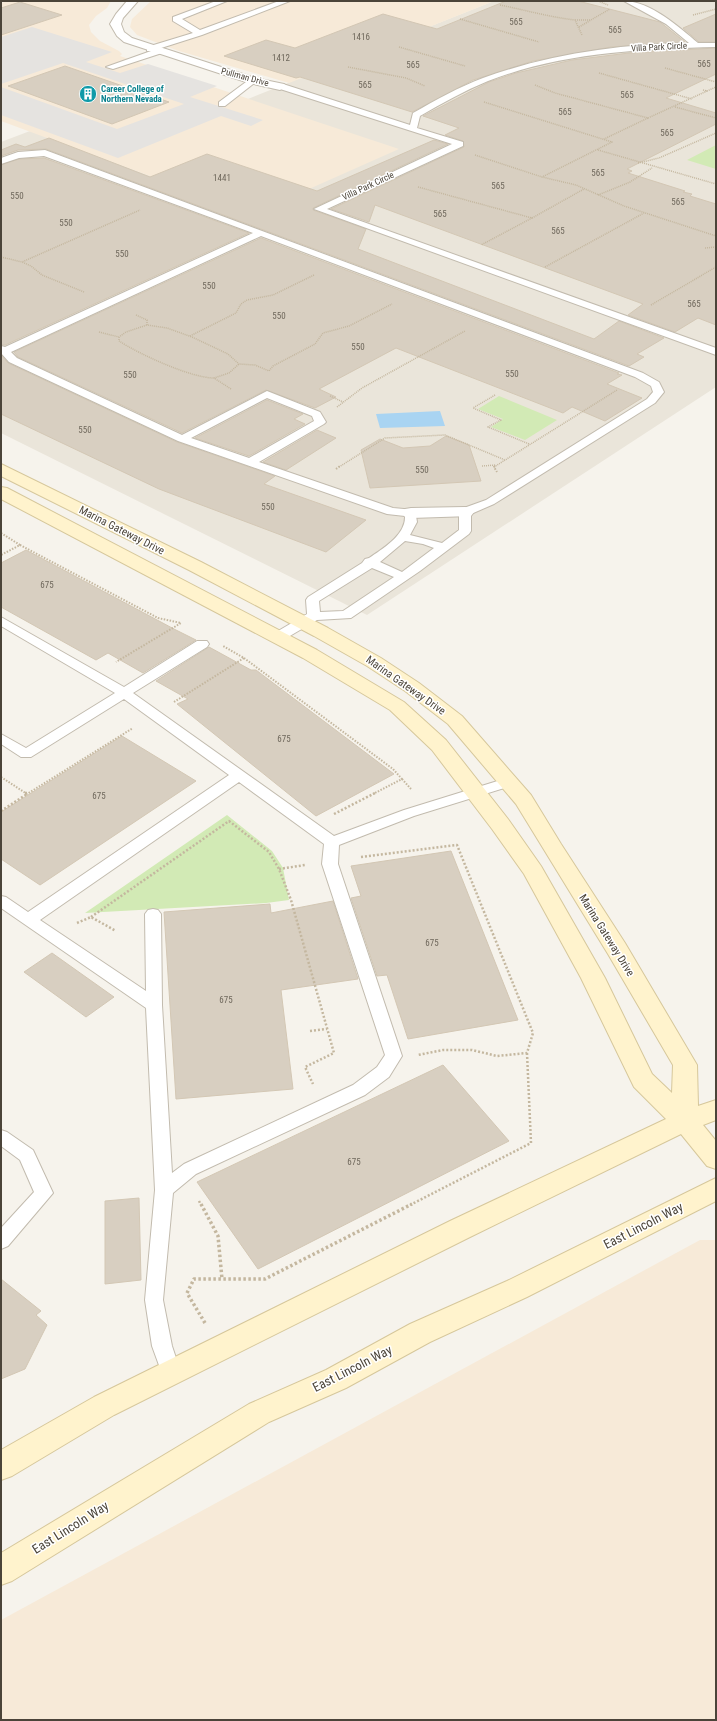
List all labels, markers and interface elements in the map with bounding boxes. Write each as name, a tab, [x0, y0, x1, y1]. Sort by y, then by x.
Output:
house number: 565	[509, 17, 523, 27]
house number: 565	[608, 25, 622, 35]
house number: 1416	[352, 32, 370, 42]
street label: Villa Park Circle	[631, 41, 687, 53]
house number: 1412	[272, 53, 290, 63]
house number: 565	[697, 59, 711, 69]
house number: 565	[406, 60, 420, 70]
street label: Pullman Drive	[220, 66, 270, 88]
house number: 565	[358, 80, 372, 90]
building icon: Career College of Northern Nevada	[78, 84, 98, 104]
place label: Career College of Northern Nevada	[101, 84, 164, 104]
house number: 565	[620, 90, 634, 100]
house number: 565	[558, 107, 572, 117]
house number: 565	[660, 128, 674, 138]
house number: 565	[591, 168, 605, 178]
street label: Villa Park Circle	[341, 170, 395, 202]
house number: 1441	[213, 173, 231, 183]
house number: 565	[491, 181, 505, 191]
house number: 550	[10, 191, 24, 201]
house number: 565	[671, 197, 685, 207]
house number: 565	[433, 209, 447, 219]
house number: 550	[59, 218, 73, 228]
house number: 565	[551, 226, 565, 236]
house number: 550	[115, 249, 129, 259]
house number: 550	[202, 281, 216, 291]
house number: 565	[687, 299, 701, 309]
house number: 550	[272, 311, 286, 321]
house number: 550	[351, 342, 365, 352]
house number: 550	[505, 369, 519, 379]
house number: 550	[123, 370, 137, 380]
house number: 550	[78, 425, 92, 435]
house number: 550	[415, 465, 429, 475]
house number: 550	[261, 502, 275, 512]
street label: Marina Gateway Drive	[77, 503, 167, 558]
house number: 675	[40, 580, 54, 590]
street label: Marina Gateway Drive	[363, 653, 448, 718]
house number: 675	[277, 734, 291, 744]
house number: 675	[92, 791, 106, 801]
street label: Marina Gateway Drive	[576, 892, 637, 979]
house number: 675	[425, 938, 439, 948]
house number: 675	[219, 995, 233, 1005]
house number: 675	[347, 1157, 361, 1167]
street label: East Lincoln Way	[601, 1199, 686, 1252]
street label: East Lincoln Way	[310, 1342, 395, 1395]
street label: East Lincoln Way	[29, 1498, 112, 1557]

